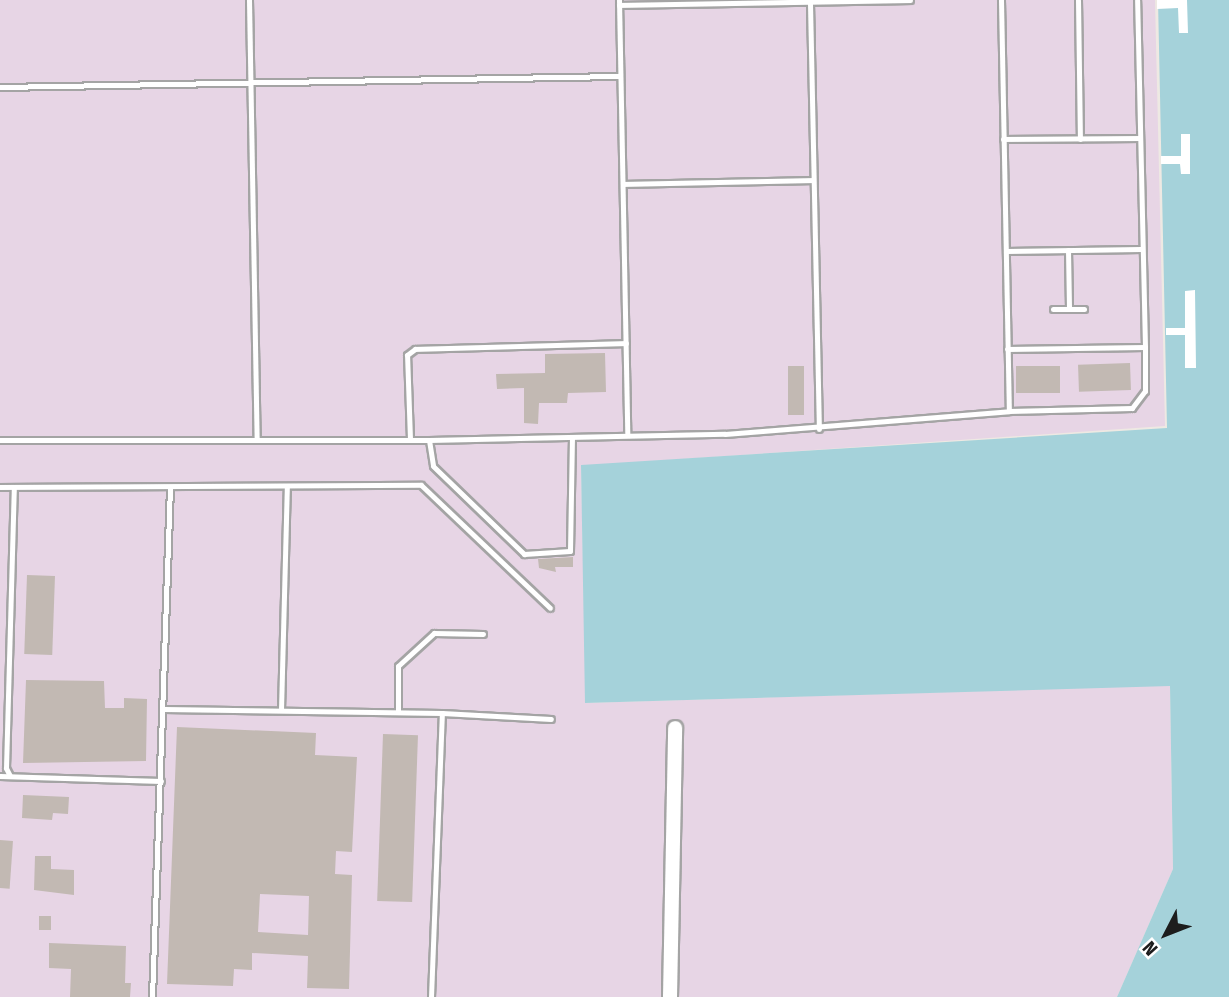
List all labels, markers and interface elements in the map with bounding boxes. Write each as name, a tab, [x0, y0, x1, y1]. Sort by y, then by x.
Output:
north arrow	[1131, 899, 1201, 969]
text: N	[1138, 936, 1162, 960]

